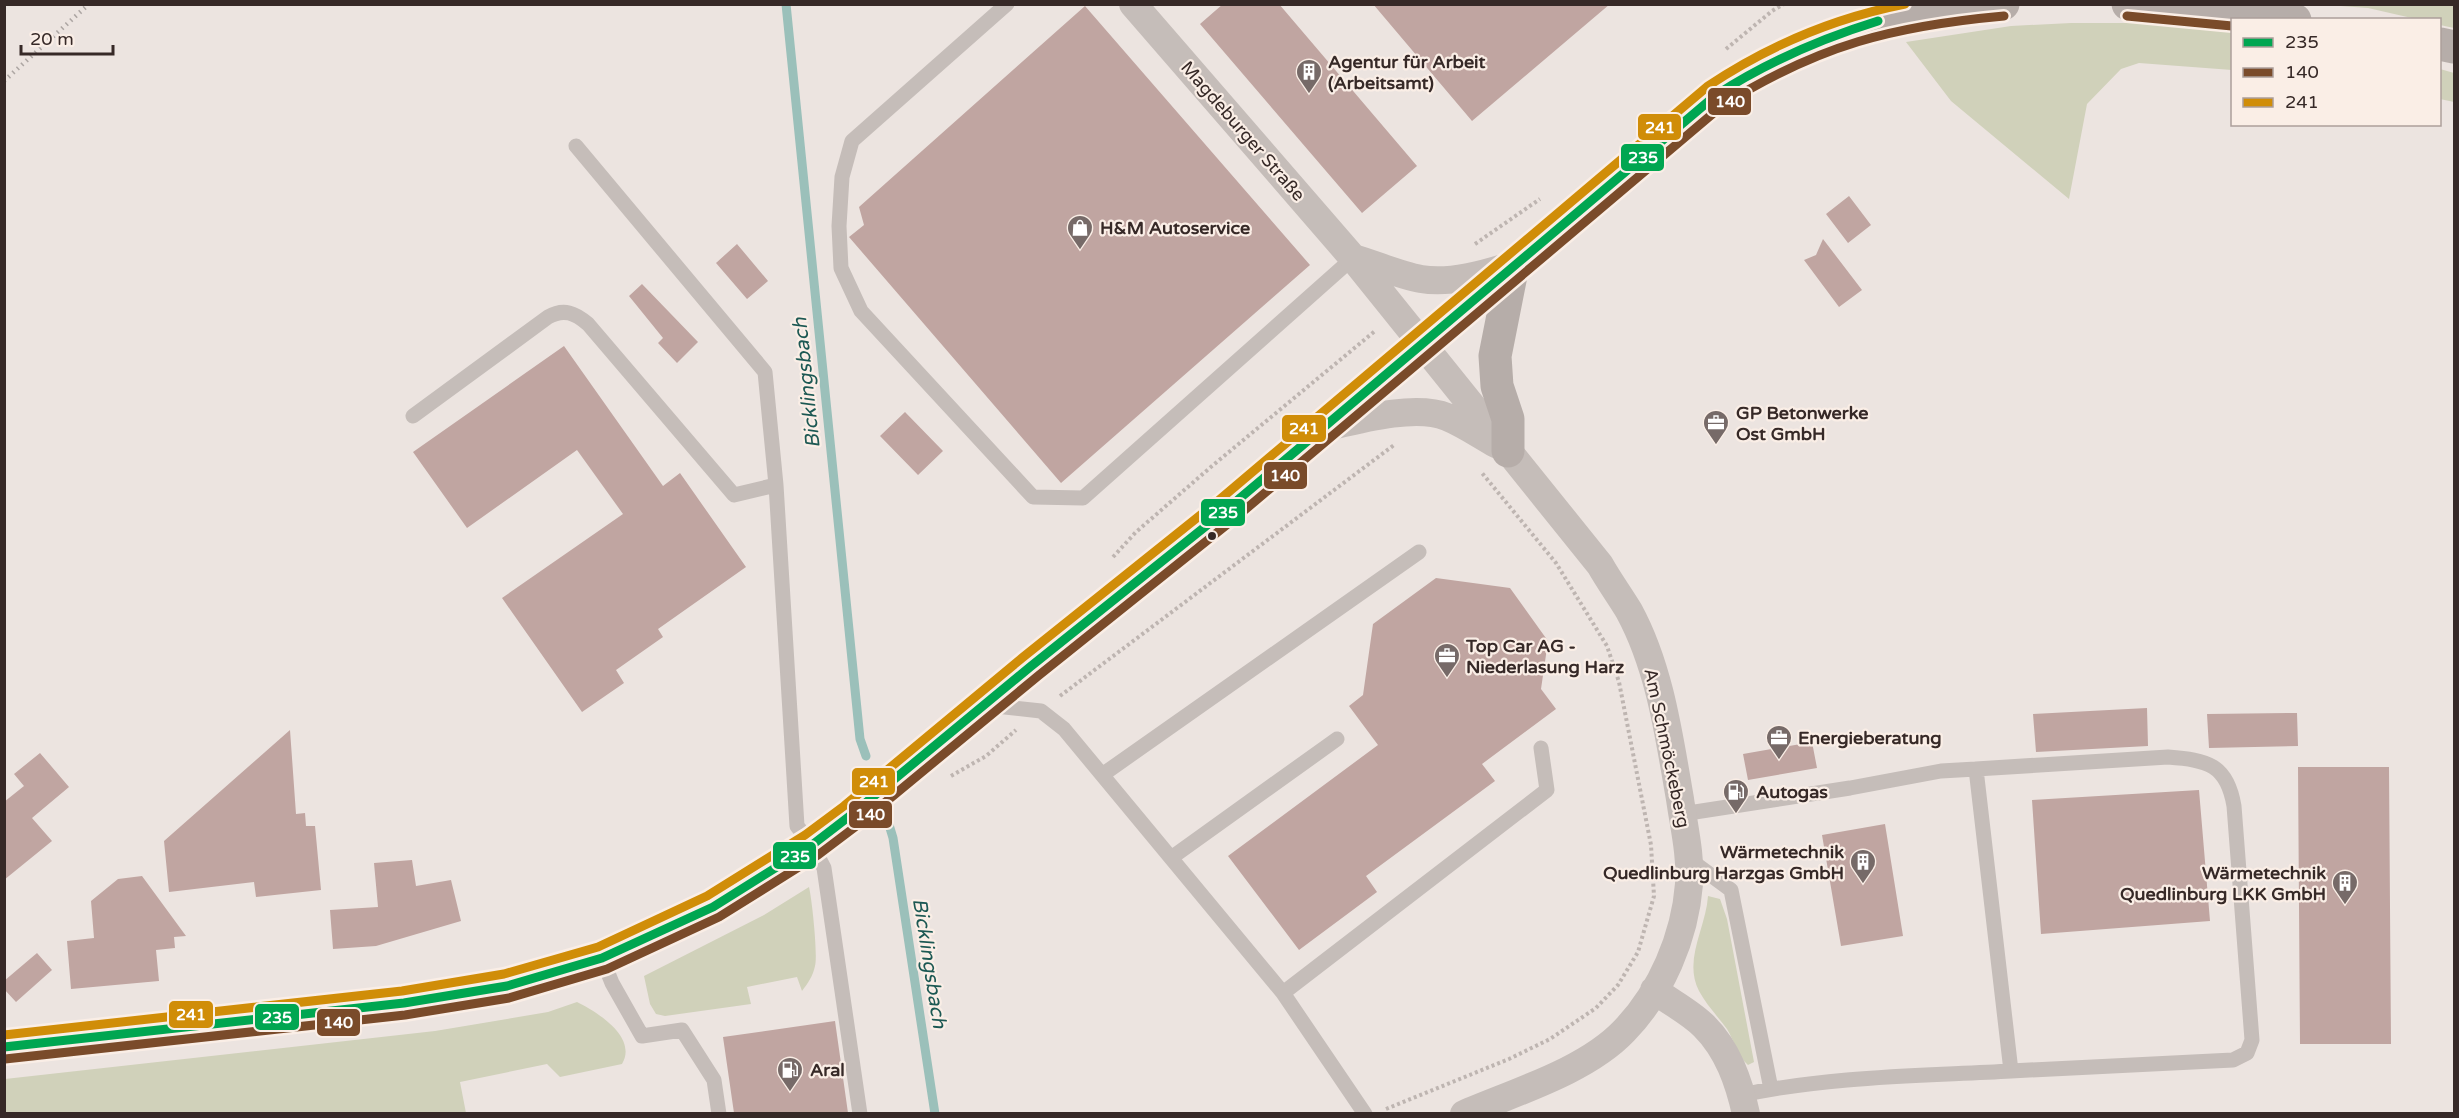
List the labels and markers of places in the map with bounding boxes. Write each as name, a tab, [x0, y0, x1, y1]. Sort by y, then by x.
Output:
place label: Agentur für Arbeit (Arbeitsamt)	[1328, 51, 1486, 94]
building icon: Agentur für Arbeit (Arbeitsamt)	[1294, 57, 1324, 95]
shop icon: H&M Autoservice	[1065, 213, 1095, 251]
place label: H&M Autoservice	[1100, 217, 1250, 239]
place label: GP Betonwerke Ost GmbH	[1736, 402, 1869, 445]
office icon: GP Betonwerke Ost GmbH	[1701, 408, 1731, 446]
unlabelled marker	[1206, 530, 1218, 542]
place label: Top Car AG - Niederlasung Harz	[1465, 635, 1624, 678]
office icon: Top Car AG - Niederlasung Harz	[1432, 641, 1462, 679]
office icon: Energieberatung	[1764, 723, 1794, 761]
place label: Energieberatung	[1798, 727, 1942, 749]
fuel station icon: Autogas	[1721, 777, 1751, 815]
place label: Autogas	[1756, 781, 1828, 803]
place label: Wärmetechnik Quedlinburg Harzgas GmbH	[1603, 841, 1844, 884]
building icon: Wärmetechnik Quedlinburg Harzgas GmbH	[1848, 847, 1878, 885]
place label: Wärmetechnik Quedlinburg LKK GmbH	[2120, 862, 2326, 905]
building icon: Wärmetechnik Quedlinburg LKK GmbH	[2330, 868, 2360, 906]
fuel station icon: Aral	[775, 1055, 805, 1093]
place label: Aral	[810, 1059, 845, 1081]

